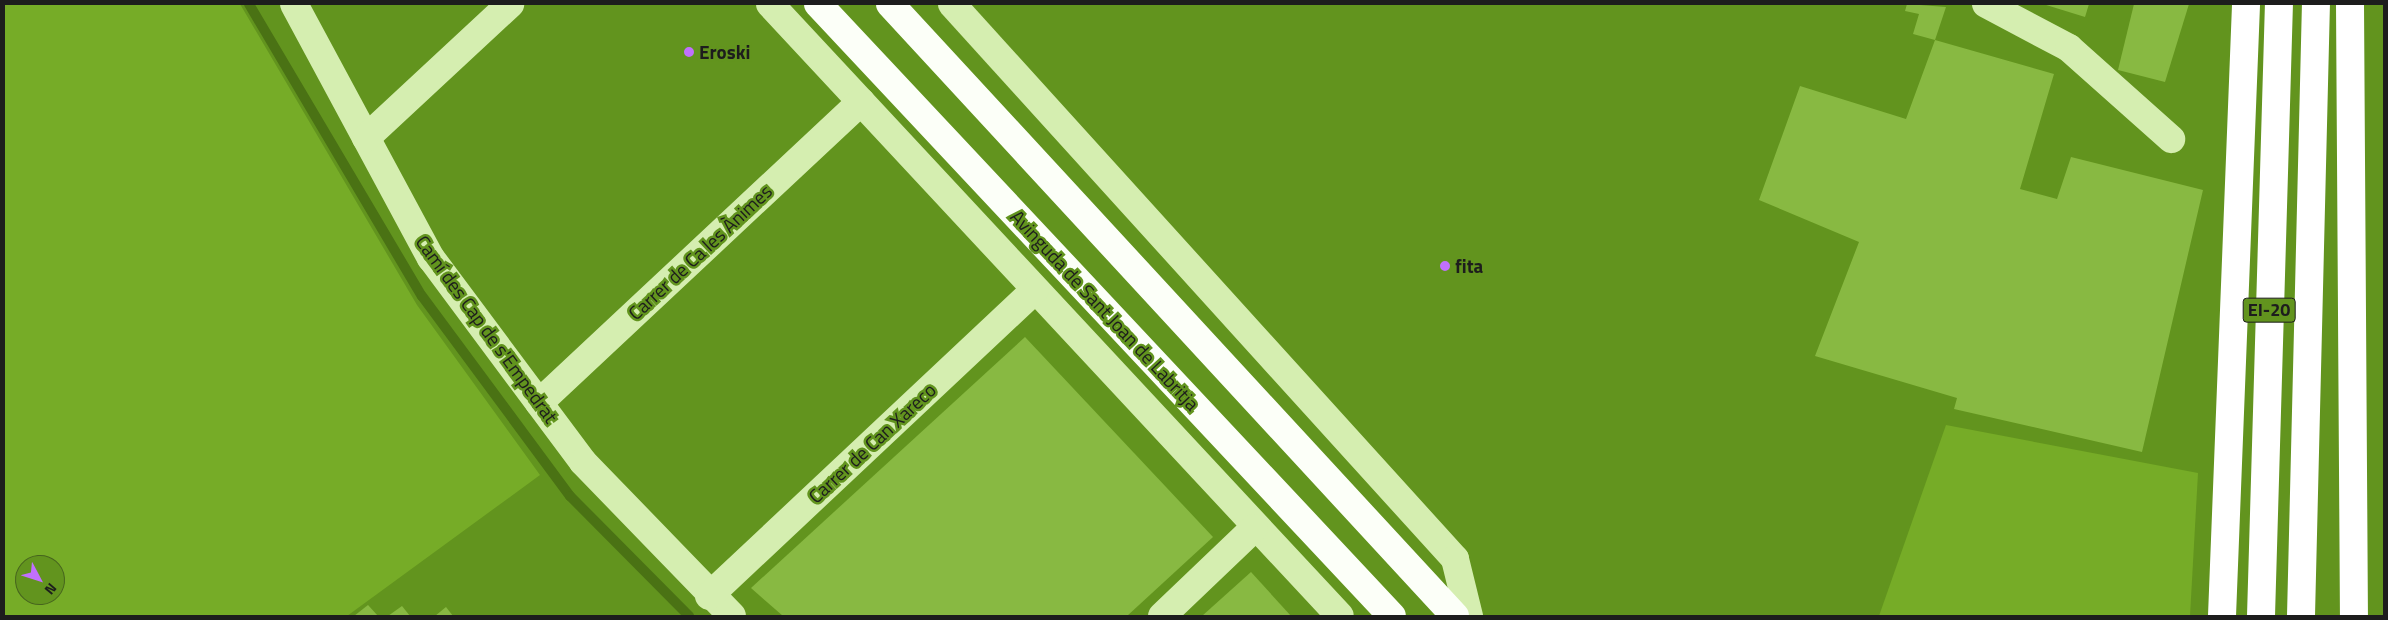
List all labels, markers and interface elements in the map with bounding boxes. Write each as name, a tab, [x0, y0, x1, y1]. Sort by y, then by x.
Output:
place label: Eroski	[699, 41, 750, 63]
marker: Eroski	[683, 46, 695, 58]
street label: Carrer de Ca les Ànimes	[623, 180, 777, 324]
street label: Avinguda de Sant Joan de Labritja	[1006, 205, 1204, 415]
street label: Camí des Cap de s'Empedrat	[411, 231, 563, 427]
place label: fita	[1455, 255, 1483, 277]
marker: fita	[1439, 260, 1451, 272]
road number: EI-20	[2242, 294, 2296, 326]
street label: Carrer de Can Xareco	[804, 378, 940, 508]
north arrow	[15, 555, 65, 605]
text: N	[40, 579, 62, 600]

